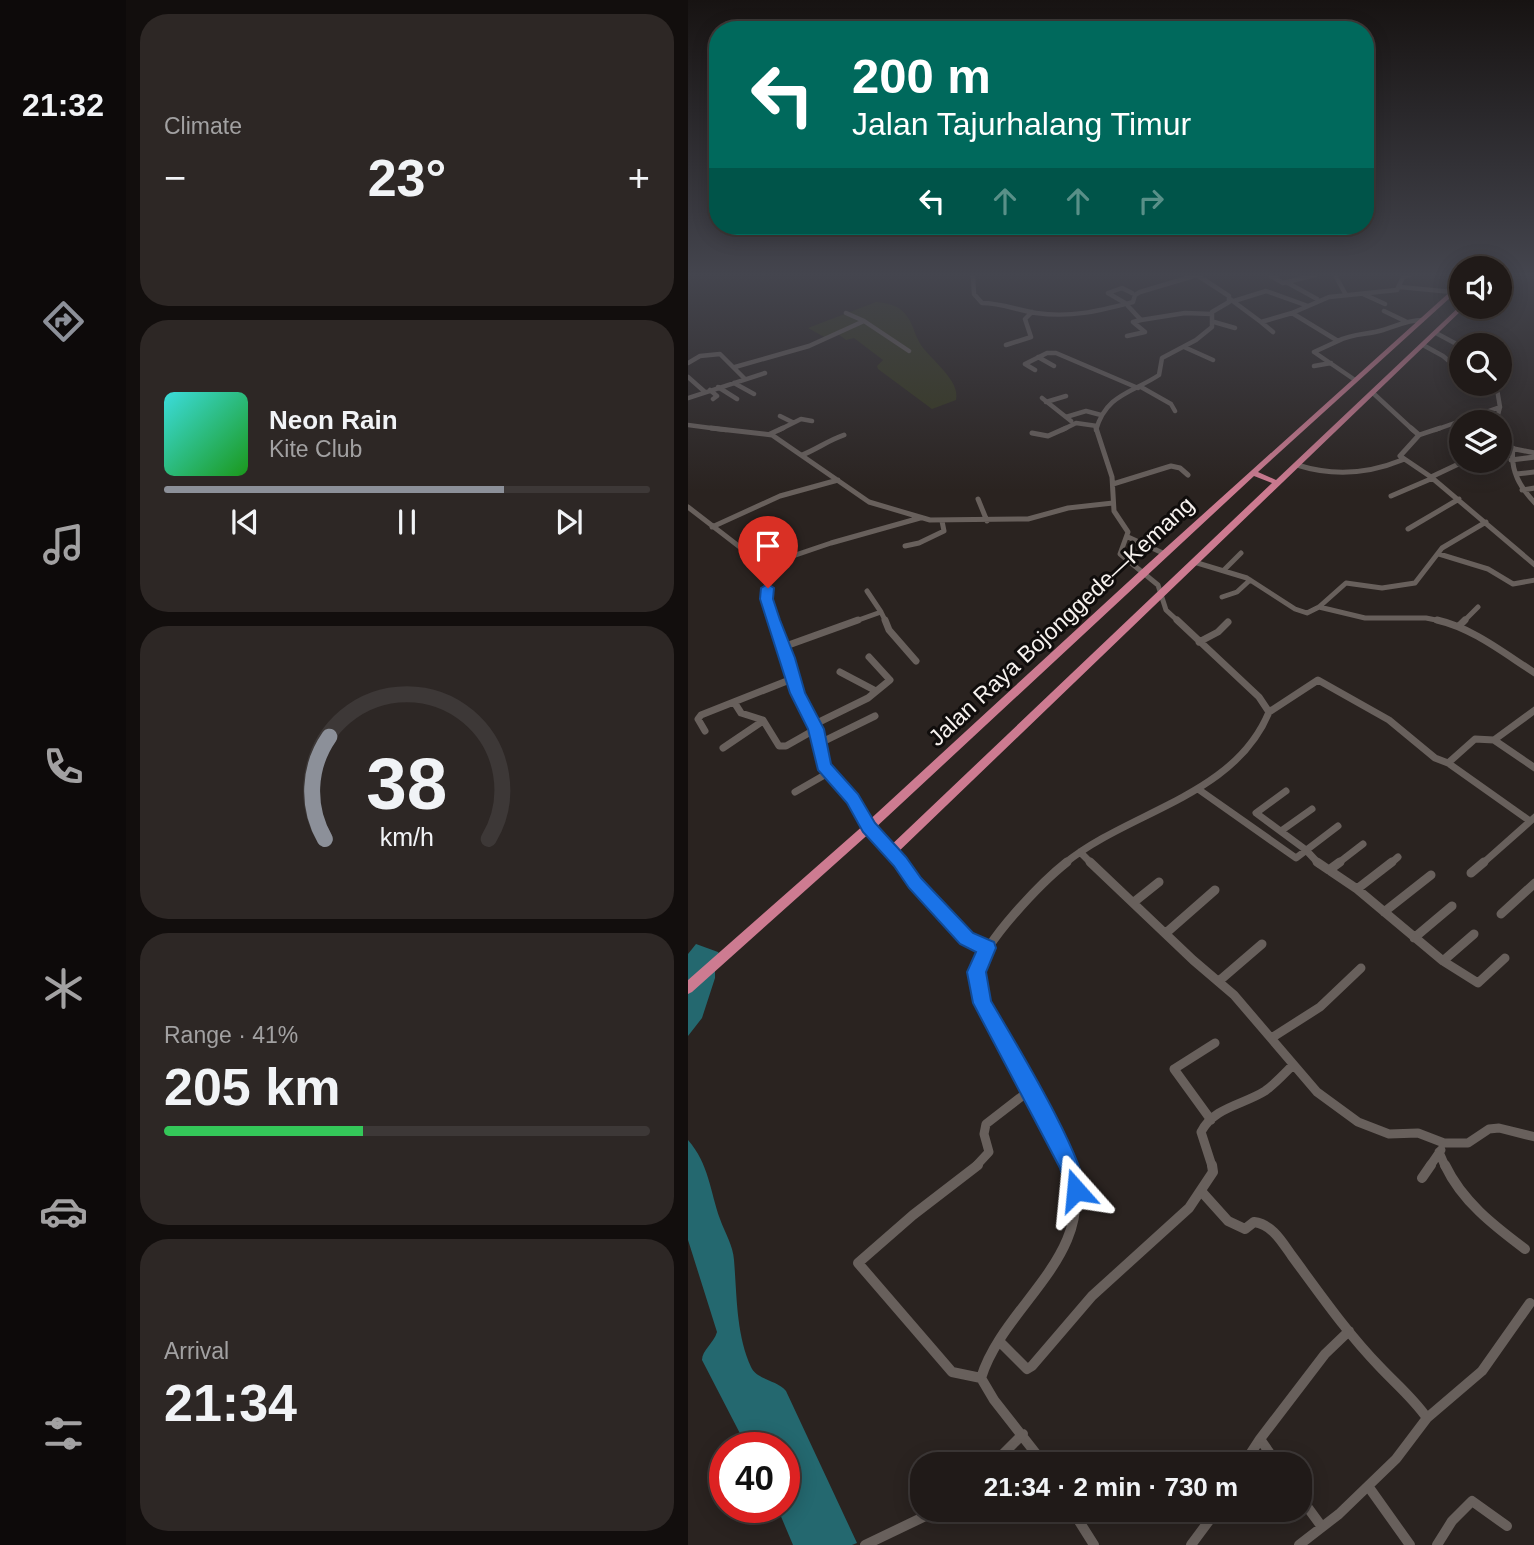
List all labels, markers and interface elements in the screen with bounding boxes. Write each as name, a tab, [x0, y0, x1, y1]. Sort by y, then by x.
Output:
icon: left	[737, 49, 828, 140]
text: 200 m	[852, 49, 991, 103]
text: 21:32	[22, 87, 104, 123]
text: Jalan Tajurhalang Timur	[852, 106, 1191, 142]
text: Climate	[164, 113, 242, 139]
text: 23°	[368, 149, 446, 207]
text: −	[164, 157, 186, 199]
text: +	[628, 157, 650, 199]
icon: left	[913, 182, 951, 220]
icon: ahead	[986, 182, 1024, 220]
icon: ahead	[1059, 182, 1097, 220]
icon: right	[1132, 182, 1170, 220]
map controls	[1449, 256, 1512, 473]
button: sound	[1449, 256, 1512, 319]
icon: directions	[39, 297, 88, 346]
button: search	[1449, 333, 1512, 396]
text: Neon Rain	[269, 405, 398, 435]
button: layers	[1449, 410, 1512, 473]
text: Kite Club	[269, 436, 362, 462]
street label: Jalan Raya Bojonggede—Kemang	[923, 491, 1199, 751]
icon: previous	[226, 503, 264, 541]
icon: pause	[388, 503, 426, 541]
icon: next	[550, 503, 588, 541]
pin	[738, 516, 798, 588]
icon: music	[39, 520, 88, 569]
icon: arrive	[749, 527, 787, 565]
icon: phone	[39, 742, 88, 791]
text: 38	[367, 743, 447, 824]
text: km/h	[380, 822, 434, 850]
icon: climate	[39, 964, 88, 1013]
text: Range · 41%	[164, 1022, 298, 1048]
text: 205 km	[164, 1058, 340, 1116]
position arrow	[1039, 1153, 1113, 1227]
icon: car	[39, 1187, 88, 1236]
text: Arrival	[164, 1338, 229, 1364]
text: 21:34	[164, 1374, 297, 1432]
icon: filters	[39, 1409, 88, 1458]
speed limit sign: 40	[709, 1432, 800, 1523]
text: 21:34 · 2 min · 730 m	[984, 1472, 1238, 1502]

